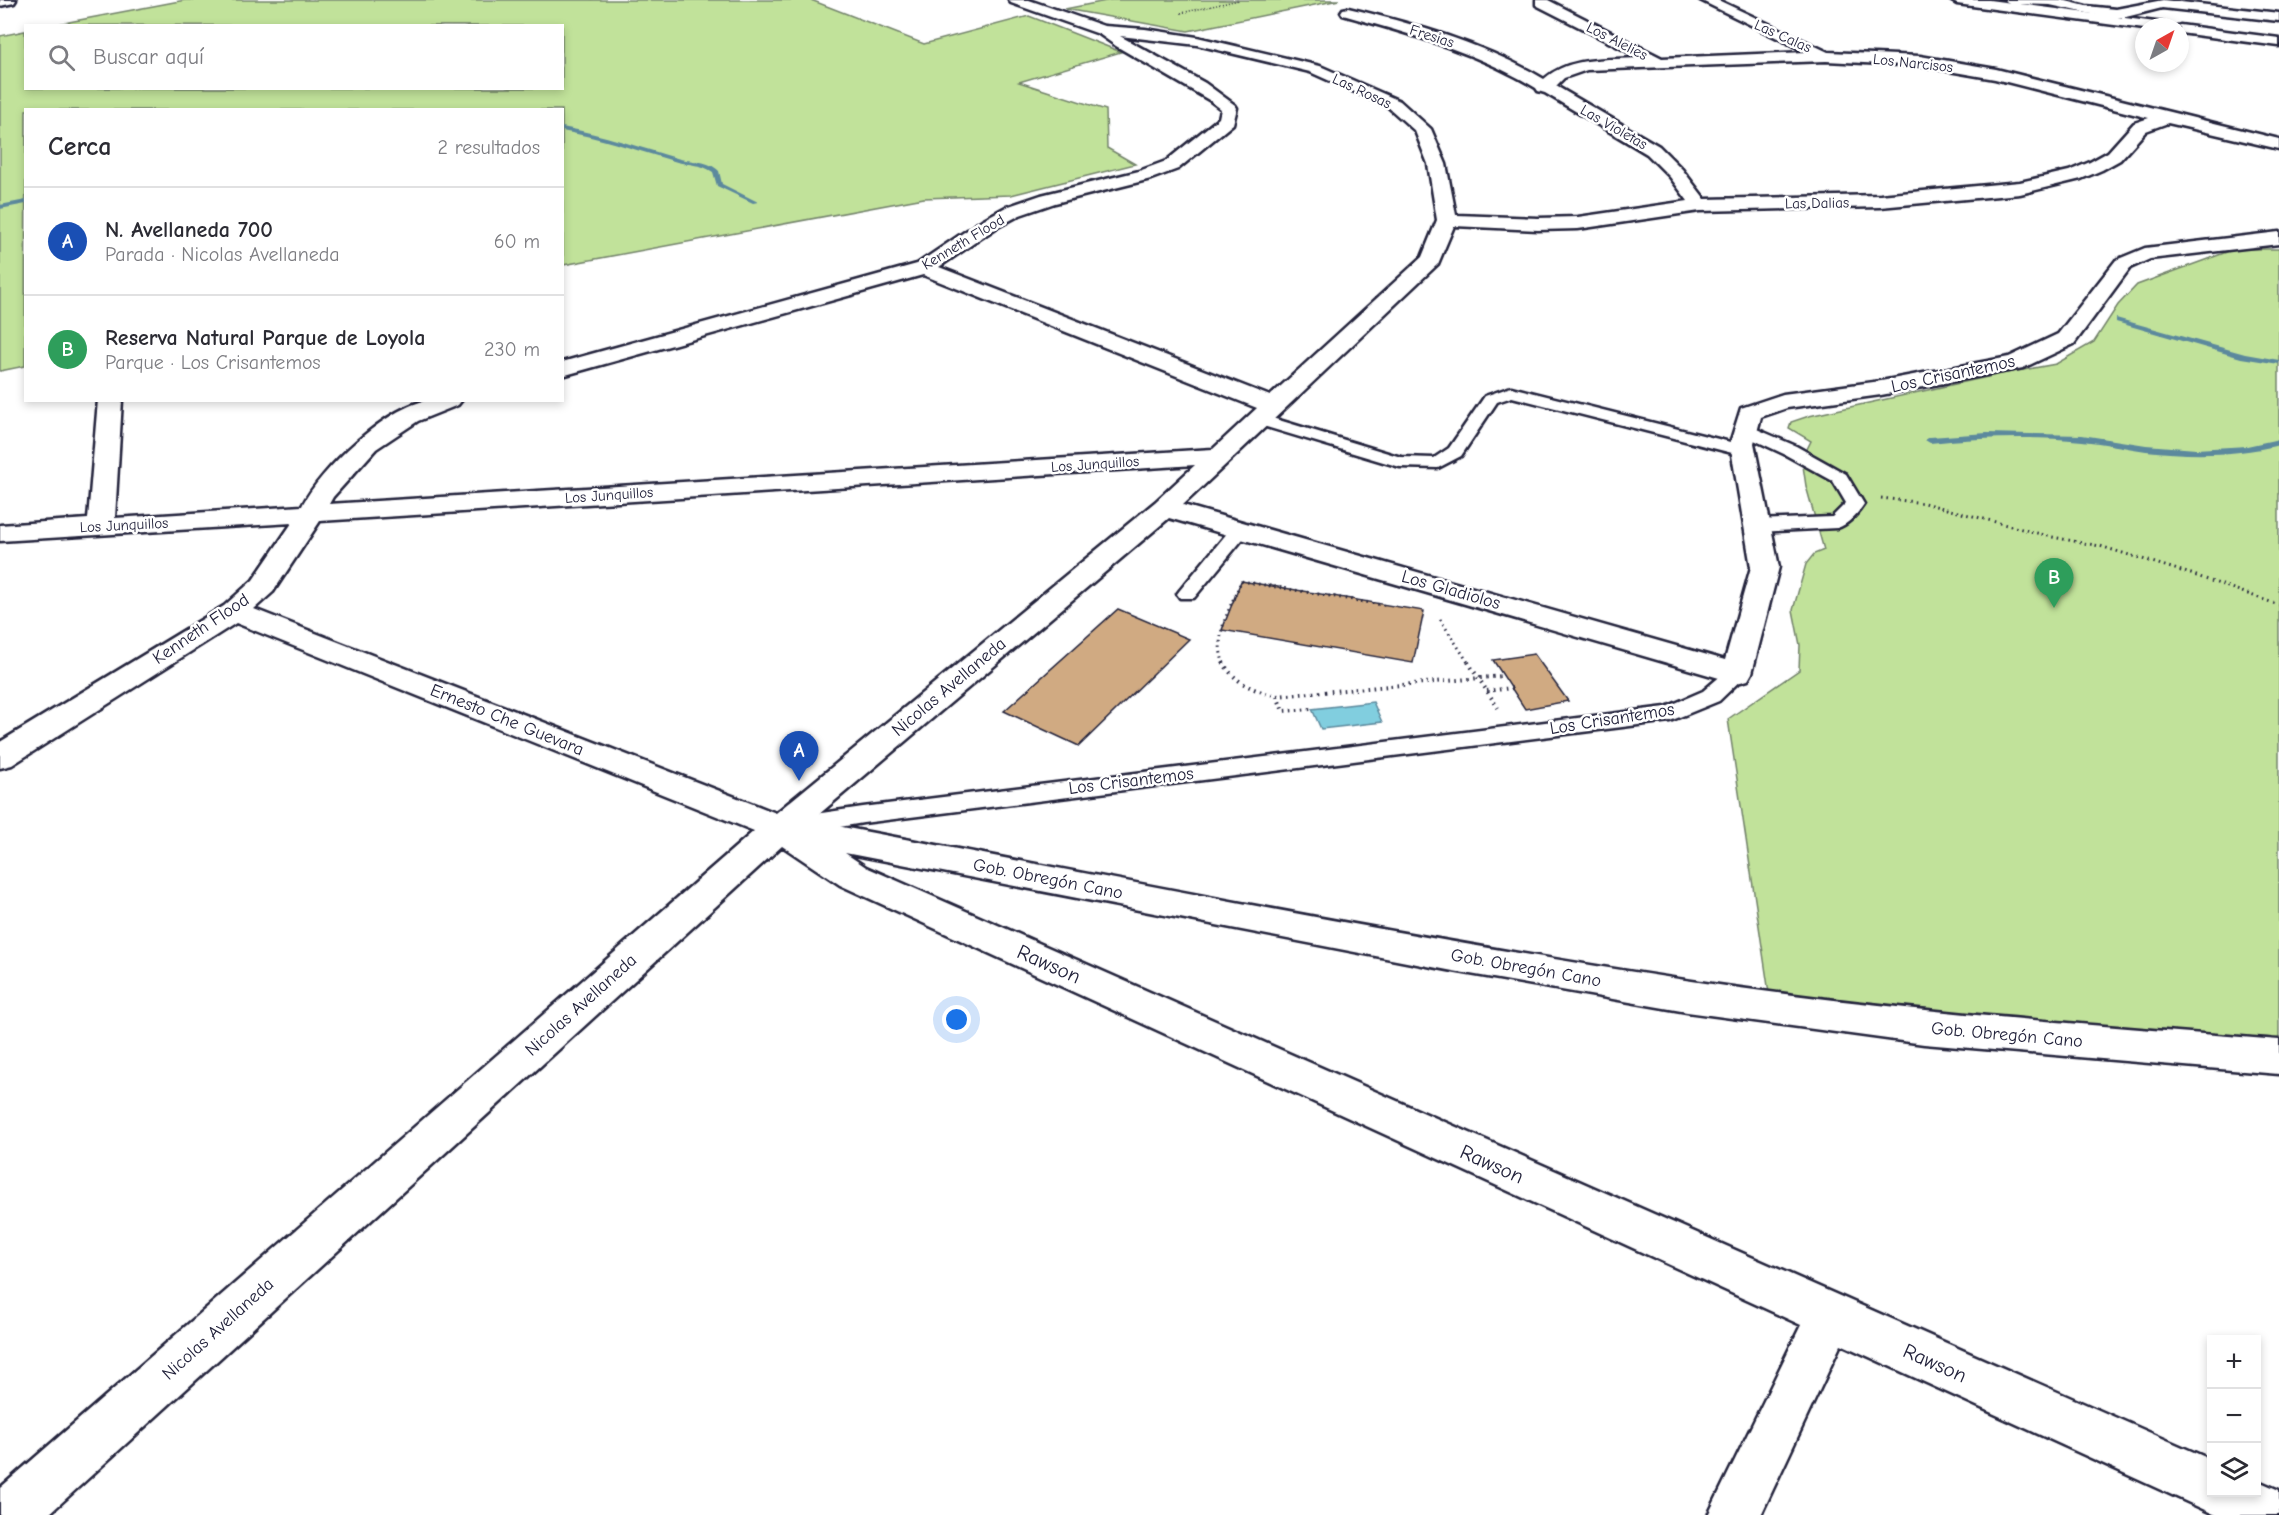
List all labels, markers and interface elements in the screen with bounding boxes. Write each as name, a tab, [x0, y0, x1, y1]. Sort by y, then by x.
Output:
street label: Las Calas	[1752, 15, 1814, 57]
street label: Los Alelies	[1583, 18, 1651, 64]
north arrow	[2135, 18, 2189, 72]
street label: Fresias	[1408, 20, 1456, 52]
search box	[24, 24, 564, 90]
icon: search	[45, 41, 78, 74]
text: Buscar aquí	[93, 44, 204, 70]
street label: Los Narcisos	[1872, 50, 1954, 76]
street label: Las Rosas	[1330, 70, 1394, 112]
street label: Las Violetas	[1577, 101, 1651, 153]
text: Cerca	[48, 132, 112, 162]
text: 2 resultados	[438, 136, 540, 159]
street label: Las Dalias	[1785, 193, 1849, 213]
street label: Kenneth Flood	[918, 210, 1008, 274]
text: N. Avellaneda 700	[105, 217, 273, 243]
text: A	[62, 230, 73, 253]
text: 60 m	[494, 230, 540, 253]
text: Parada · Nicolas Avellaneda	[105, 243, 340, 266]
text: Reserva Natural Parque de Loyola	[105, 325, 425, 351]
text: B	[61, 338, 74, 361]
text: 230 m	[484, 338, 540, 361]
text: Parque · Los Crisantemos	[105, 351, 321, 374]
street label: Los Crisantemos	[1889, 351, 2017, 397]
street label: Los Junquillos	[1050, 452, 1140, 476]
street label: Los Junquillos	[564, 483, 654, 507]
street label: Los Junquillos	[79, 514, 169, 536]
pin: B	[2034, 558, 2074, 608]
street label: Los Gladiolos	[1399, 566, 1503, 614]
street label: Kenneth Flood	[149, 589, 253, 669]
street label: Nicolas Avellaneda	[888, 633, 1010, 741]
street label: Ernesto Che Guevara	[427, 680, 587, 760]
street label: Los Crisantemos	[1548, 699, 1676, 739]
pin: A	[780, 732, 818, 781]
street label: Los Crisantemos	[1067, 763, 1195, 799]
street label: Gob. Obregón Cano	[971, 854, 1125, 904]
street label: Rawson	[1013, 939, 1085, 989]
street label: Gob. Obregón Cano	[1449, 944, 1603, 992]
street label: Nicolas Avellaneda	[521, 950, 641, 1060]
your location	[942, 1005, 971, 1034]
street label: Gob. Obregón Cano	[1930, 1018, 2084, 1052]
street label: Rawson	[1456, 1139, 1528, 1189]
street label: Nicolas Avellaneda	[158, 1274, 278, 1384]
map controls	[2207, 1335, 2261, 1497]
button: +	[2207, 1335, 2261, 1389]
street label: Rawson	[1899, 1338, 1971, 1388]
button: −	[2207, 1389, 2261, 1443]
button: layers	[2207, 1443, 2261, 1497]

